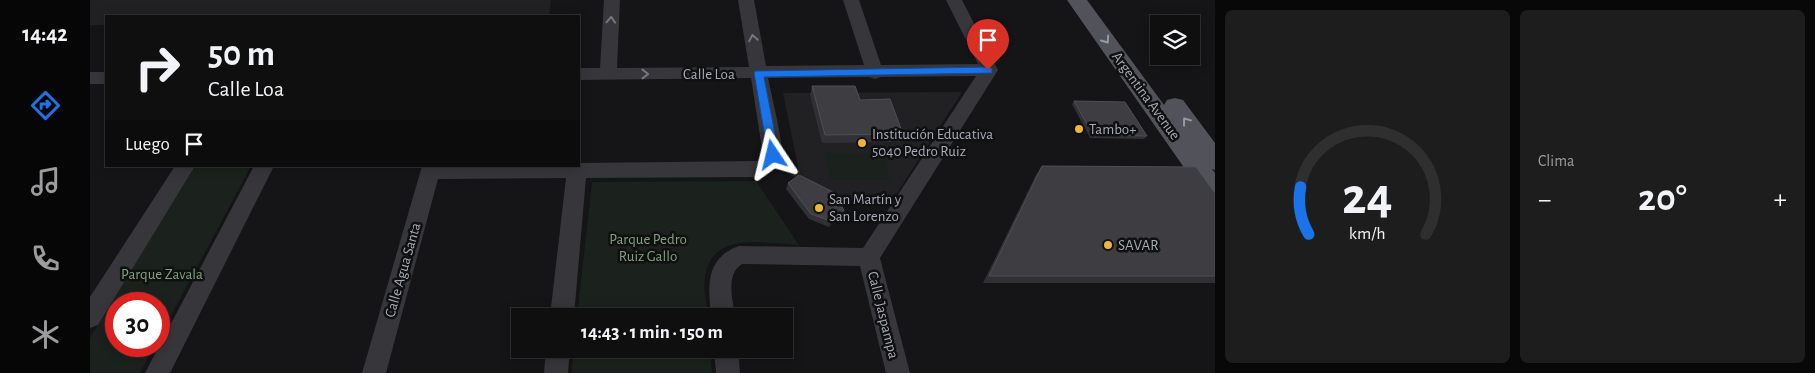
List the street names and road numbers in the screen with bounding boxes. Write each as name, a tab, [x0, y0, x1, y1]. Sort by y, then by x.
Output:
street label: Argentina Avenue	[1109, 49, 1183, 143]
street label: Calle Loa	[683, 67, 735, 82]
street label: Calle Agua Santa	[382, 221, 424, 319]
street label: Calle Jaspampa	[865, 270, 901, 360]

